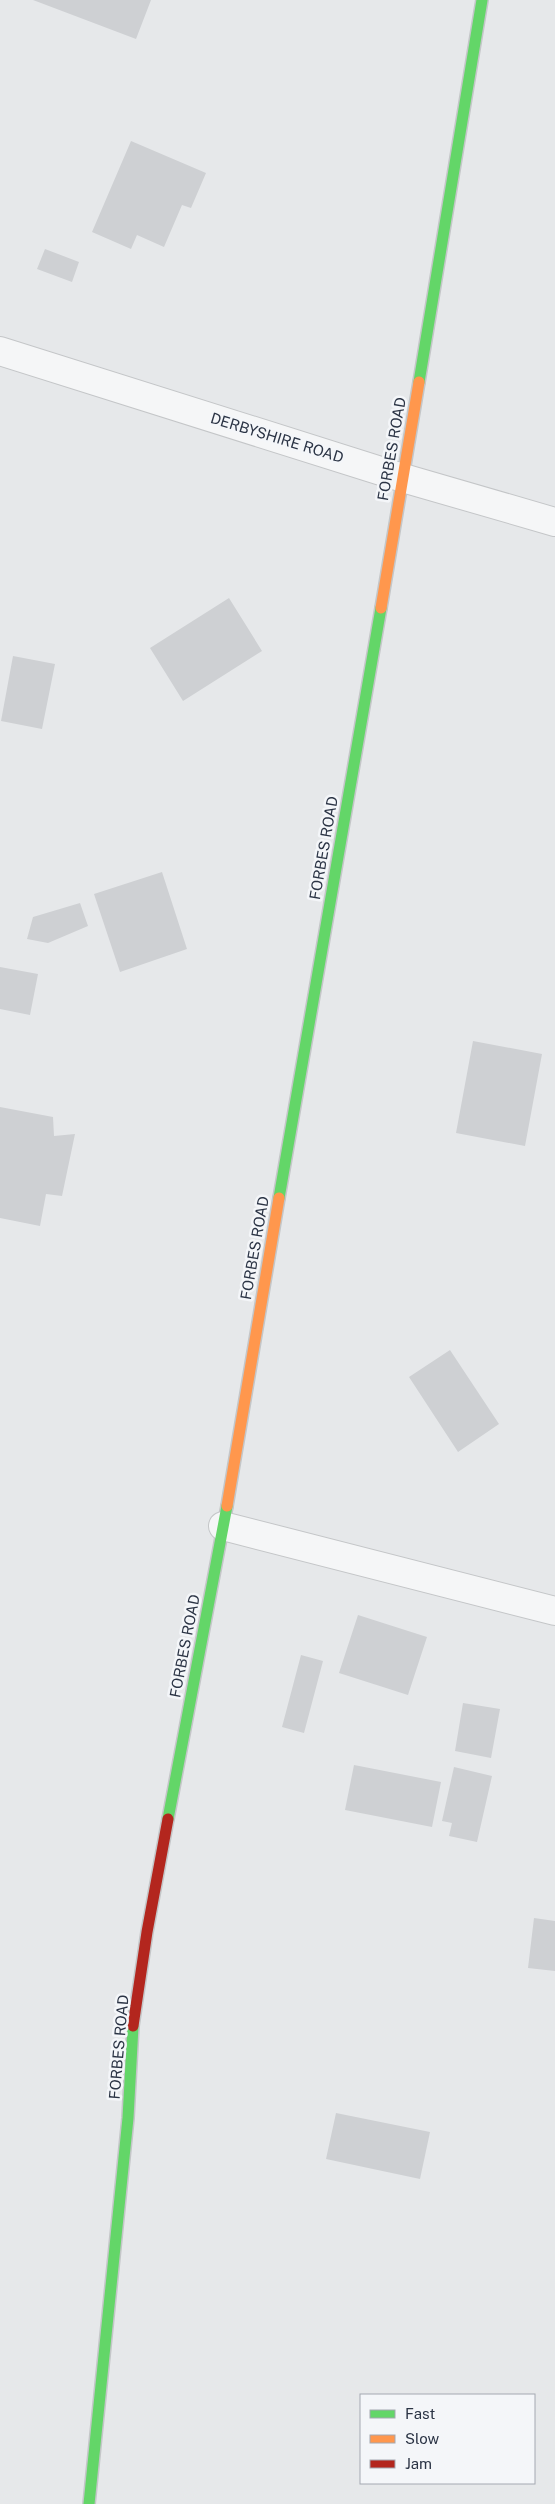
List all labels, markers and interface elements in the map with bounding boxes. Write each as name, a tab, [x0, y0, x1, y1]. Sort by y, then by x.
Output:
street label: FORBES ROAD	[374, 396, 409, 502]
street label: DERBYSHIRE ROAD	[209, 409, 346, 466]
street label: FORBES ROAD	[306, 795, 341, 901]
street label: FORBES ROAD	[237, 1195, 272, 1301]
street label: FORBES ROAD	[166, 1593, 203, 1699]
street label: FORBES ROAD	[105, 1994, 132, 2100]
legend	[360, 2394, 535, 2484]
text: Fast	[405, 2405, 435, 2422]
text: Slow	[405, 2430, 440, 2447]
text: Jam	[405, 2455, 432, 2472]

